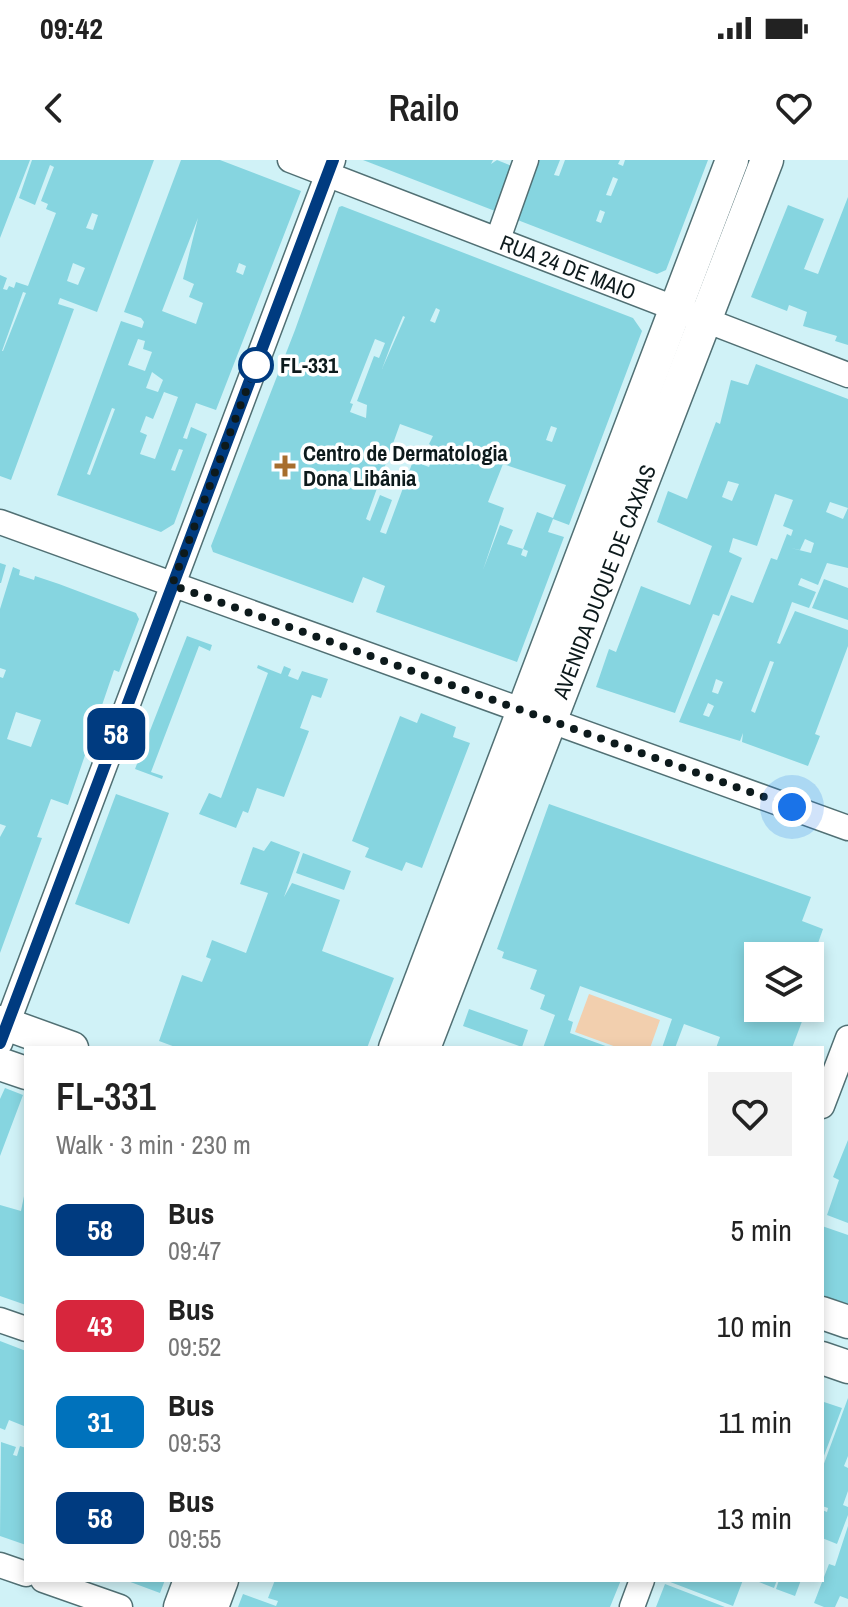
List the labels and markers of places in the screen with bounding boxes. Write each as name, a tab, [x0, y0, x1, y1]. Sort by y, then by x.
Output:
marker: FL-331	[239, 348, 273, 382]
place label: FL-331	[280, 350, 339, 380]
place label: Centro de Dermatologia Dona Libânia	[303, 438, 508, 493]
marker: Centro de Dermatologia Dona Libânia	[274, 455, 296, 477]

